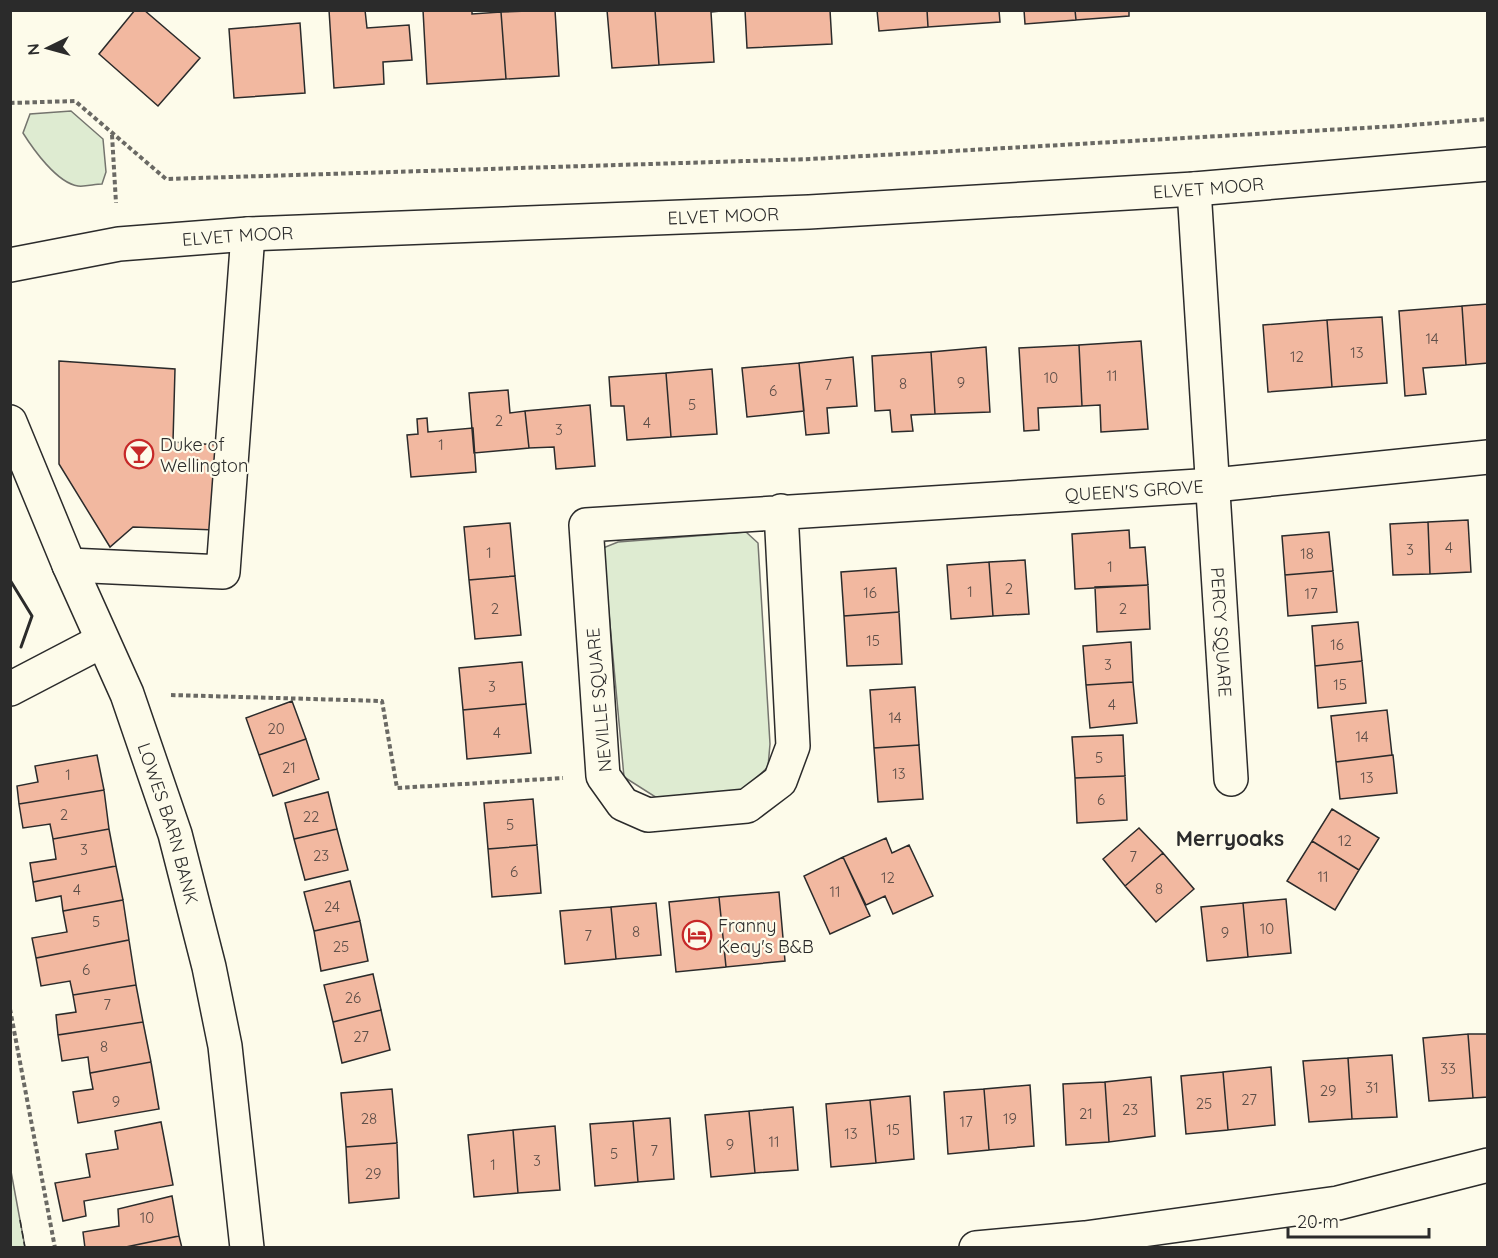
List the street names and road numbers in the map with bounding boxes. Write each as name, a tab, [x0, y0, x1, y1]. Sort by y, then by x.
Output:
street label: ELVET MOOR	[1152, 172, 1265, 203]
street label: ELVET MOOR	[667, 202, 779, 229]
street label: ELVET MOOR	[181, 221, 294, 251]
street label: QUEEN'S GROVE	[1064, 474, 1204, 506]
street label: PERCY SQUARE	[1206, 566, 1237, 698]
street label: NEVILLE SQUARE	[581, 627, 617, 773]
street label: LOWES BARN BANK	[133, 739, 204, 906]

